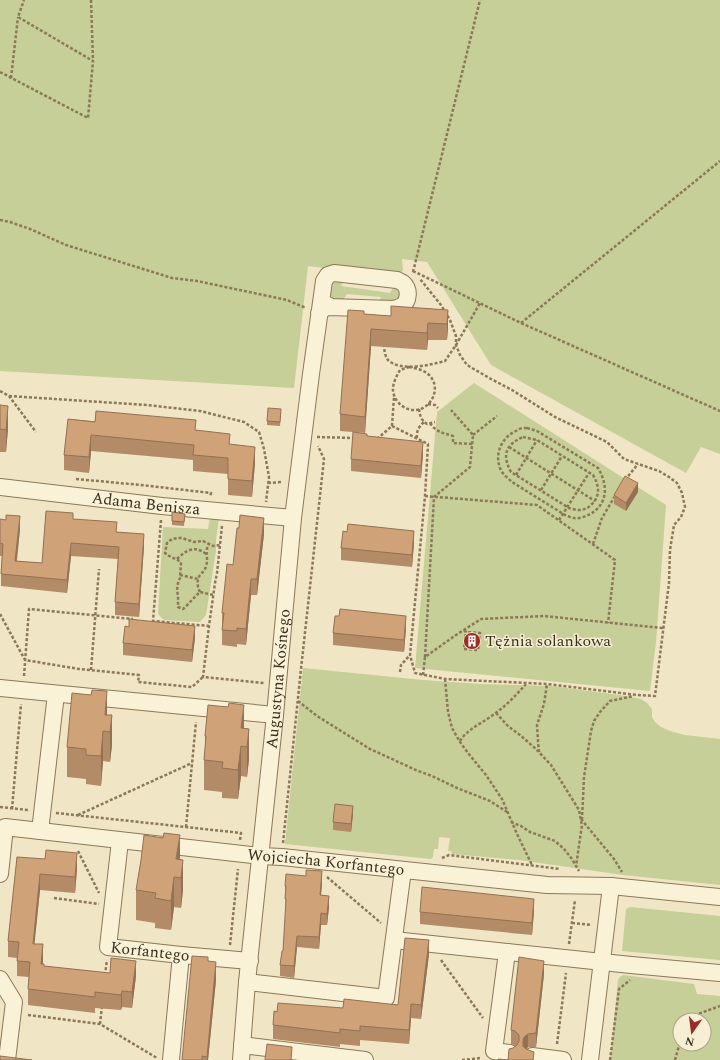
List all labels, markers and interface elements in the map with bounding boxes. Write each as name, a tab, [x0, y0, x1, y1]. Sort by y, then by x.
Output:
street label: Adama Benisza	[90, 486, 202, 521]
street label: Augustyna Kośnego	[260, 608, 297, 750]
place label: Tężnia solankowa	[485, 629, 611, 653]
building icon: Tężnia solankowa	[462, 631, 482, 651]
street label: Wojciecha Korfantego	[246, 843, 406, 882]
street label: Korfantego	[109, 935, 191, 968]
north arrow	[672, 1012, 712, 1052]
text: N	[683, 1032, 696, 1051]

